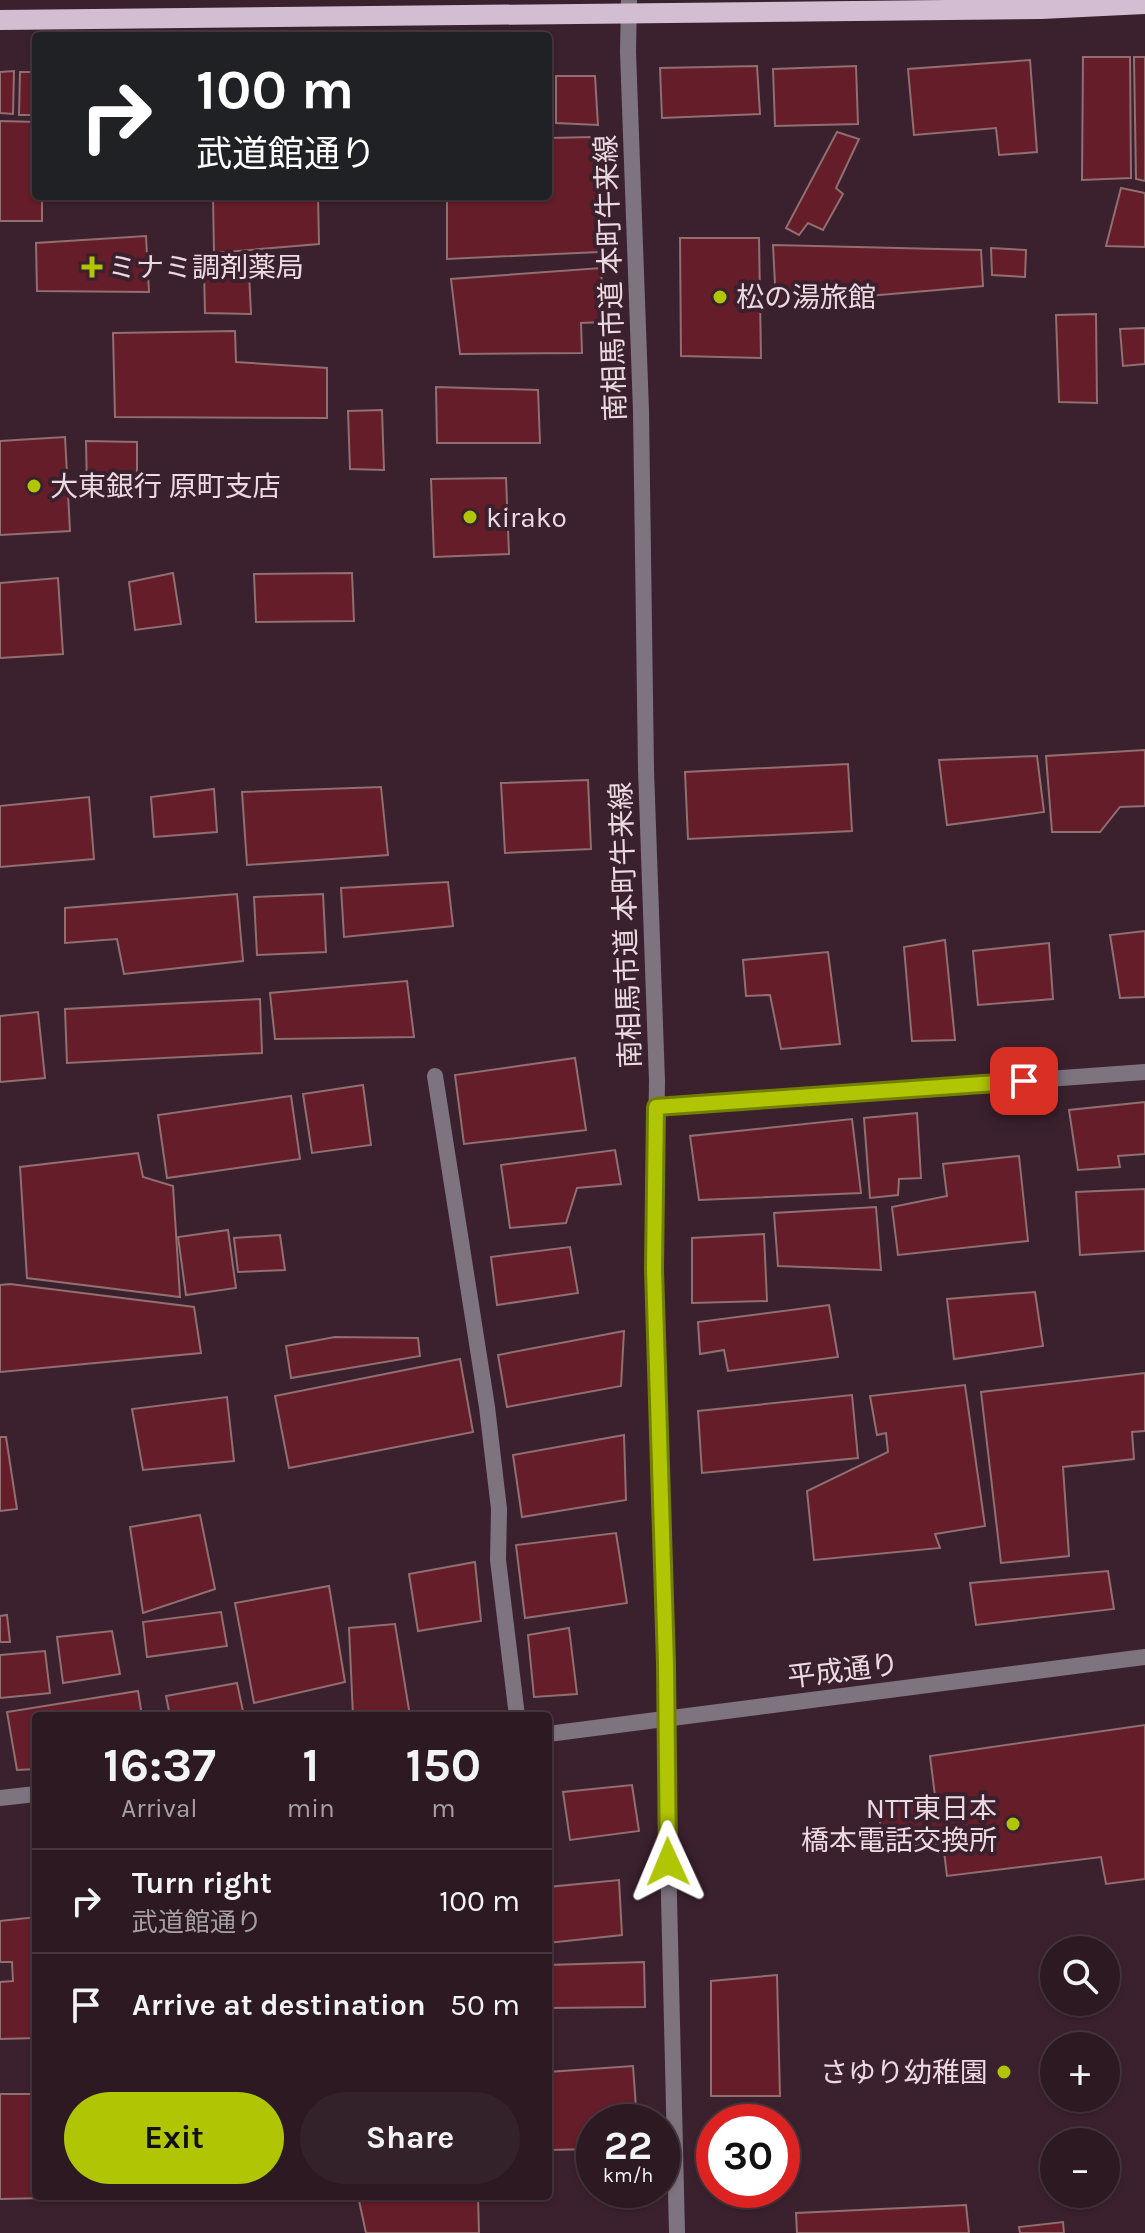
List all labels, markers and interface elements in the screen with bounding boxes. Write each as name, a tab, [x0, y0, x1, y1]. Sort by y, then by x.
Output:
text: 100 m	[196, 57, 354, 122]
icon: right	[64, 64, 168, 168]
text: 武道館通り	[196, 133, 376, 175]
street label: 南相馬市道 本町牛来線	[589, 134, 632, 422]
place label: ミナミ調剤薬局	[108, 251, 304, 284]
marker: ミナミ調剤薬局	[83, 258, 101, 276]
place label: 松の湯旅館	[736, 281, 876, 314]
marker: 松の湯旅館	[711, 288, 729, 306]
place label: 大東銀行 原町支店	[50, 470, 281, 503]
marker: 大東銀行 原町支店	[25, 477, 43, 495]
place label: kirako	[486, 501, 567, 534]
marker: kirako	[461, 508, 479, 526]
street label: 南相馬市道 本町牛来線	[604, 781, 647, 1069]
pin	[990, 1047, 1058, 1115]
icon: arrive	[1002, 1059, 1046, 1103]
street label: 平成通り	[785, 1647, 901, 1694]
text: 16:37	[103, 1737, 216, 1793]
text: 1	[302, 1737, 319, 1793]
text: 150	[406, 1737, 481, 1793]
place label: NTT東日本 橋本電話交換所	[801, 1792, 997, 1857]
text: Arrival	[121, 1793, 198, 1824]
text: min	[287, 1793, 335, 1824]
text: m	[431, 1793, 455, 1824]
marker: NTT東日本 橋本電話交換所	[1004, 1815, 1022, 1833]
position arrow	[626, 1820, 710, 1904]
text: Turn right	[132, 1865, 272, 1901]
icon: right	[64, 1879, 108, 1923]
text: 100 m	[439, 1883, 520, 1919]
text: 武道館通り	[132, 1907, 262, 1938]
map controls	[1040, 1936, 1120, 2208]
button: search	[1040, 1936, 1120, 2016]
icon: arrive	[64, 1983, 108, 2027]
text: Arrive at destination	[132, 1987, 426, 2023]
text: 50 m	[450, 1987, 520, 2023]
button: +	[1040, 2032, 1120, 2112]
place label: さゆり幼稚園	[820, 2056, 988, 2089]
marker: さゆり幼稚園	[995, 2063, 1013, 2081]
button: Exit	[64, 2092, 284, 2184]
button: Share	[300, 2092, 520, 2184]
speed limit sign: 30	[696, 2104, 800, 2208]
text: 22	[604, 2122, 652, 2169]
button: −	[1040, 2128, 1120, 2208]
text: km/h	[603, 2164, 653, 2187]

